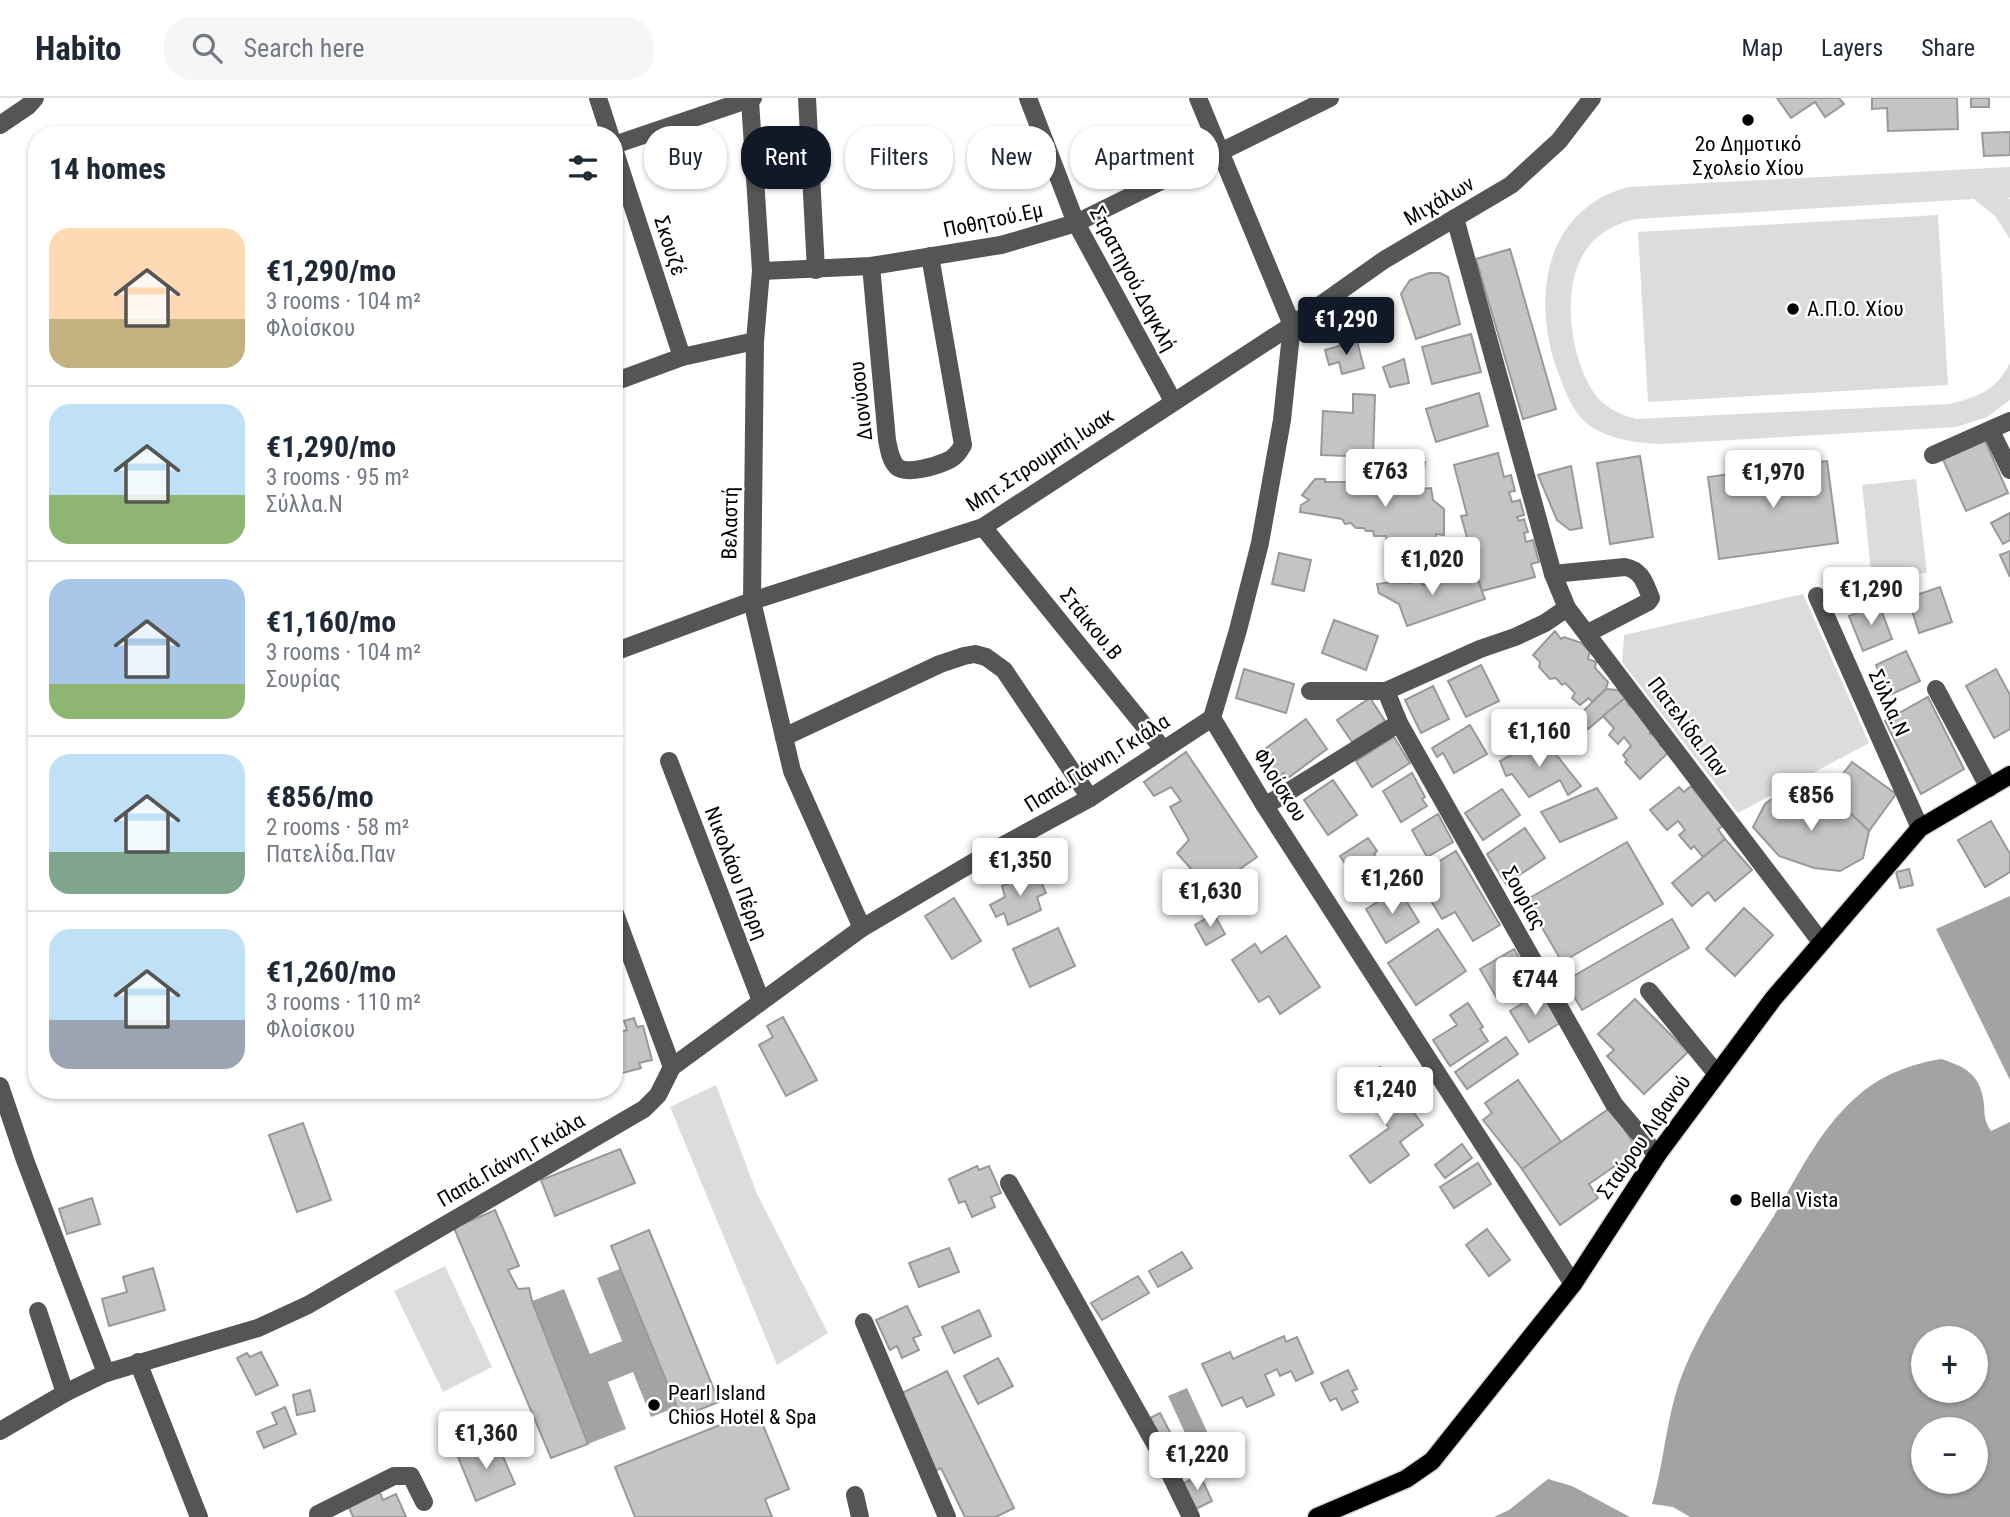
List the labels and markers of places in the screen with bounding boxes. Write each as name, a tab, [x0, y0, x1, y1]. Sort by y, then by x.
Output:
marker: 2o Δημοτικό Σχολείο Χίου	[1740, 112, 1756, 128]
place label: 2o Δημοτικό Σχολείο Χίου	[1692, 132, 1804, 180]
place label: Α.Π.Ο. Χίου	[1807, 297, 1904, 321]
pin: €1,290	[1289, 298, 1403, 357]
marker: Α.Π.Ο. Χίου	[1785, 301, 1801, 317]
pin: €763	[1344, 450, 1426, 509]
pin: €1,970	[1716, 450, 1830, 510]
pin: €1,020	[1375, 538, 1489, 597]
pin: €1,290	[1814, 568, 1928, 627]
pin: €1,160	[1482, 710, 1596, 769]
pin: €856	[1770, 774, 1852, 833]
pin: €1,350	[963, 838, 1077, 898]
pin: €1,260	[1335, 856, 1449, 916]
pin: €1,630	[1153, 870, 1267, 929]
pin: €744	[1494, 958, 1576, 1017]
pin: €1,240	[1328, 1068, 1442, 1127]
place label: Bella Vista	[1750, 1188, 1838, 1212]
marker: Bella Vista	[1728, 1192, 1744, 1208]
place label: Pearl Island Chios Hotel & Spa	[668, 1381, 817, 1429]
marker: Pearl Island Chios Hotel & Spa	[646, 1397, 662, 1413]
pin: €1,360	[429, 1412, 543, 1471]
pin: €1,220	[1140, 1432, 1254, 1492]

